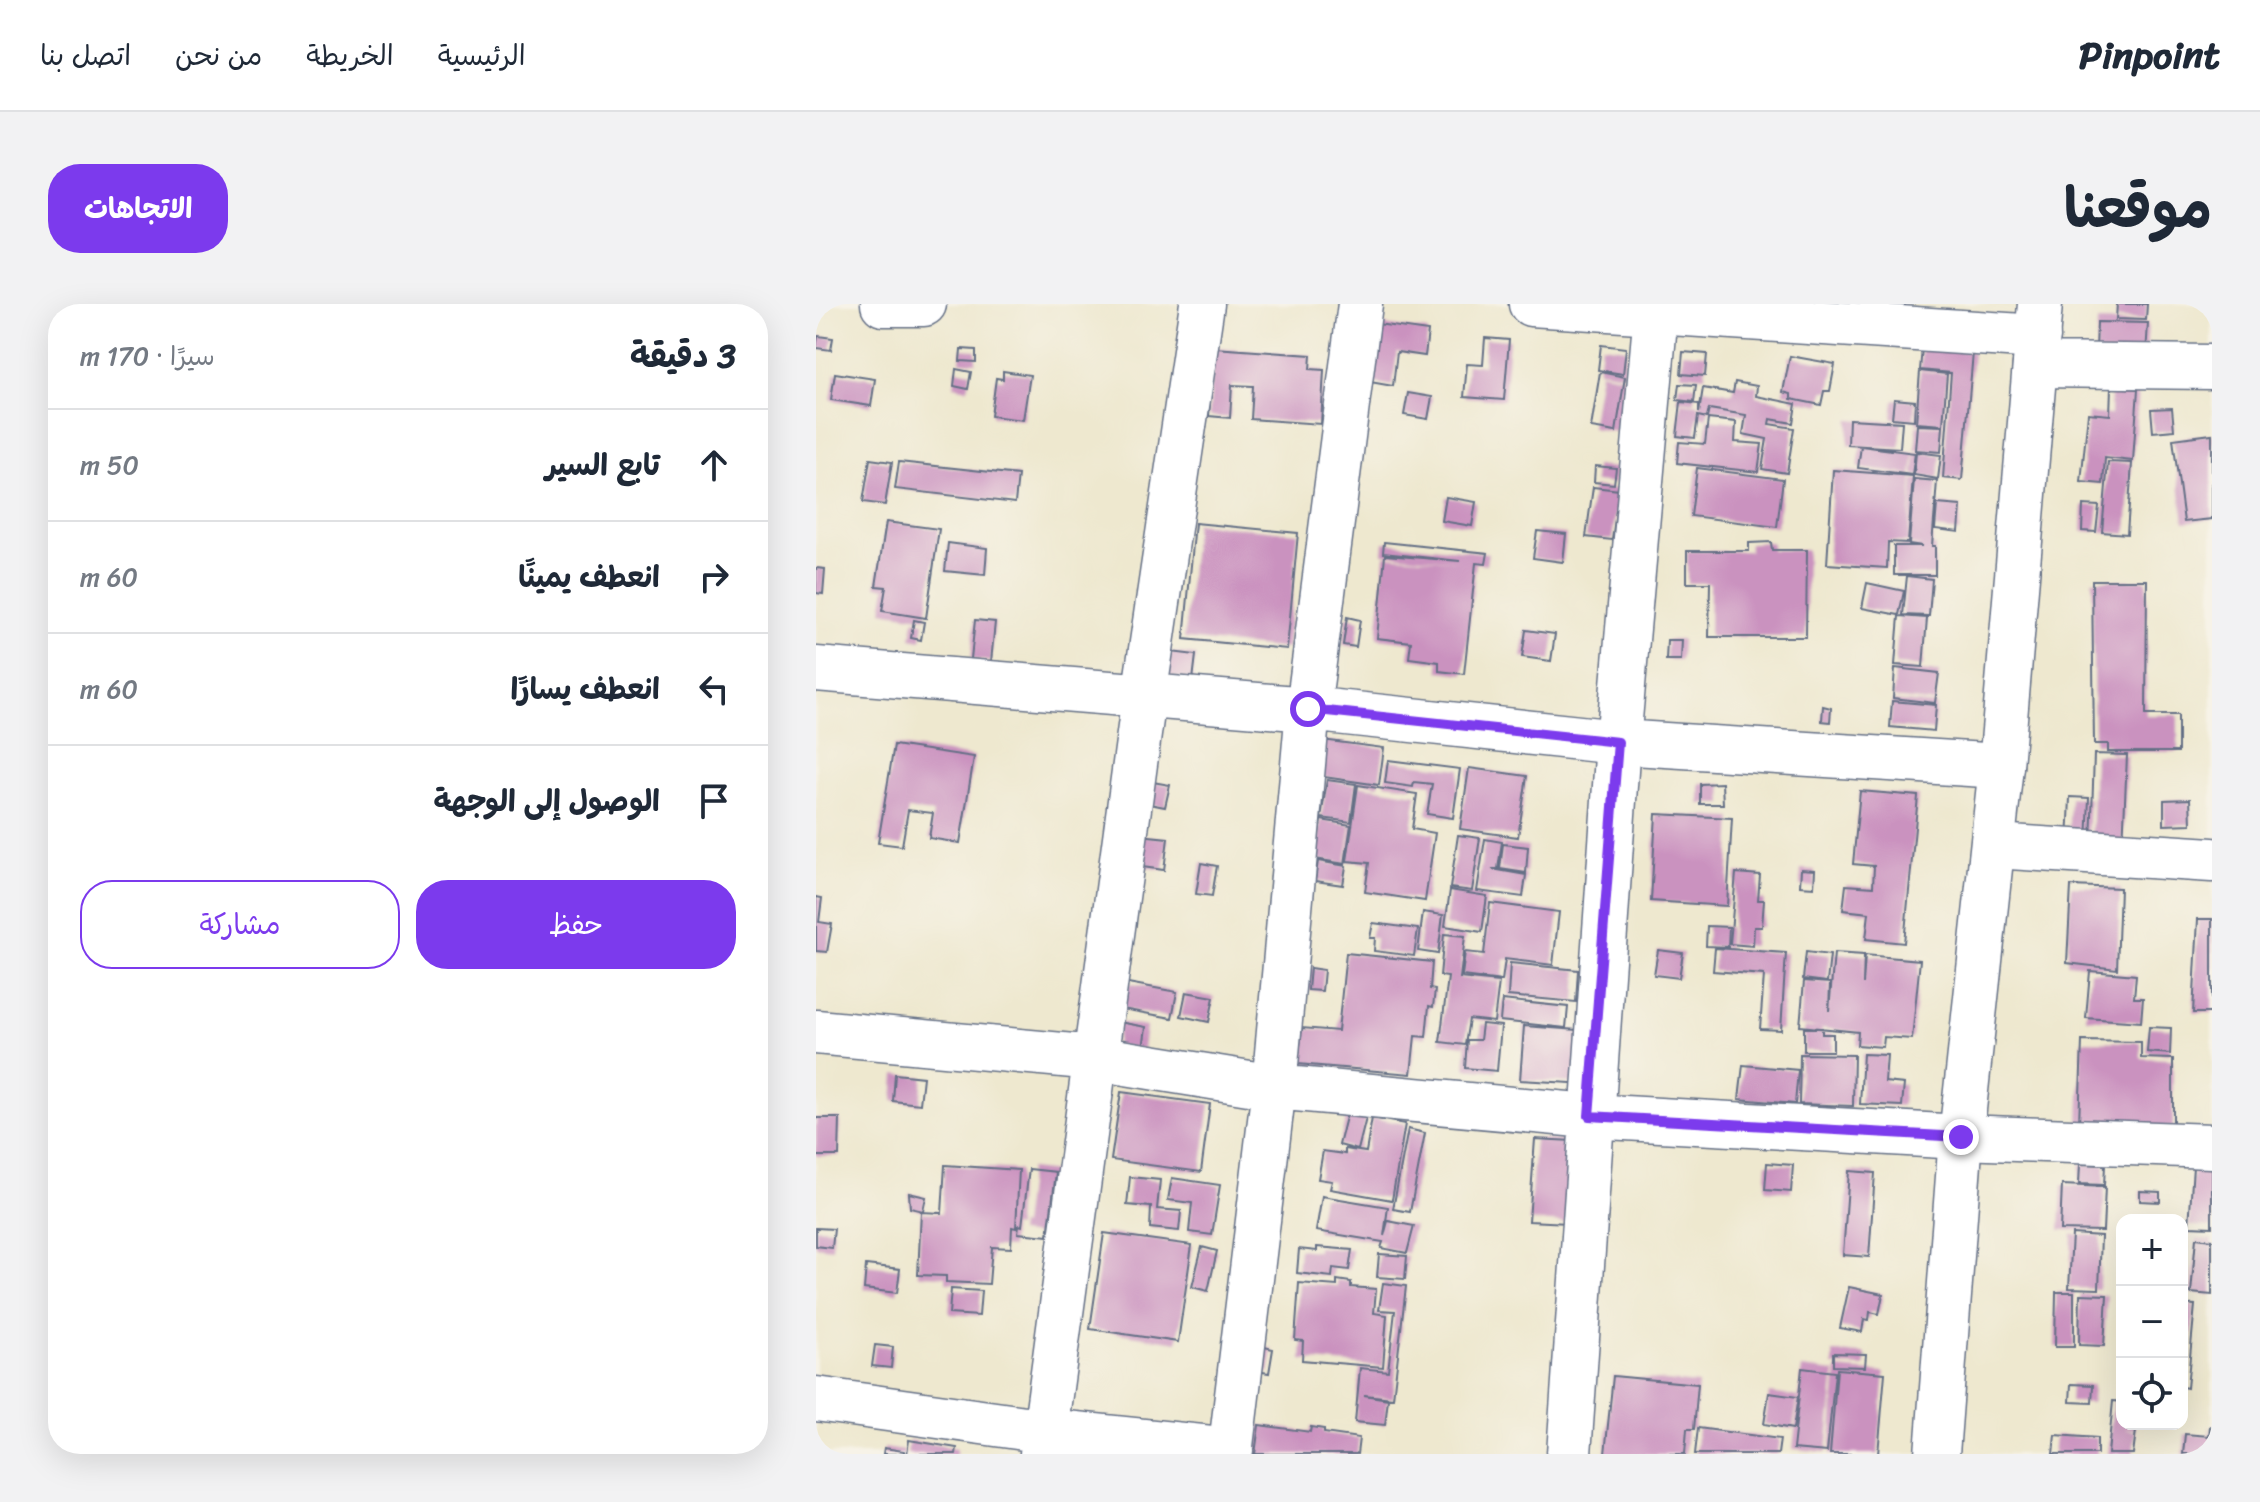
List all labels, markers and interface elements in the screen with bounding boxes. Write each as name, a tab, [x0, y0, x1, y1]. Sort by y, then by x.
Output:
text: Pinpoint	[2079, 22, 2220, 89]
text: اتصل بنا	[40, 31, 131, 80]
text: من نحن	[175, 31, 262, 80]
text: الخريطة	[306, 31, 394, 80]
text: الرئيسية	[438, 31, 526, 80]
text: موقعنا	[2064, 159, 2212, 258]
button: الاتجاهات	[48, 164, 228, 253]
text: 3 دقيقة	[630, 326, 736, 386]
text: سيرًا · 170 m	[80, 333, 215, 379]
text: تابع السير	[545, 438, 660, 492]
text: 50 m	[80, 442, 139, 488]
icon: ahead	[692, 443, 736, 487]
text: انعطف يمينًا	[518, 550, 660, 604]
text: 60 m	[80, 554, 138, 600]
icon: right	[692, 555, 736, 599]
text: انعطف يسارًا	[510, 662, 660, 716]
text: 60 m	[80, 666, 138, 712]
icon: left	[692, 667, 736, 711]
route start	[1290, 691, 1326, 727]
text: الوصول إلى الوجهة	[433, 774, 660, 828]
icon: arrive	[692, 779, 736, 823]
button: مشاركة	[80, 880, 400, 969]
button: حفظ	[416, 880, 736, 969]
route end	[1943, 1119, 1979, 1155]
map controls	[2116, 1214, 2188, 1430]
button: +	[2116, 1214, 2188, 1286]
button: −	[2116, 1286, 2188, 1358]
button: locate	[2116, 1358, 2188, 1430]

